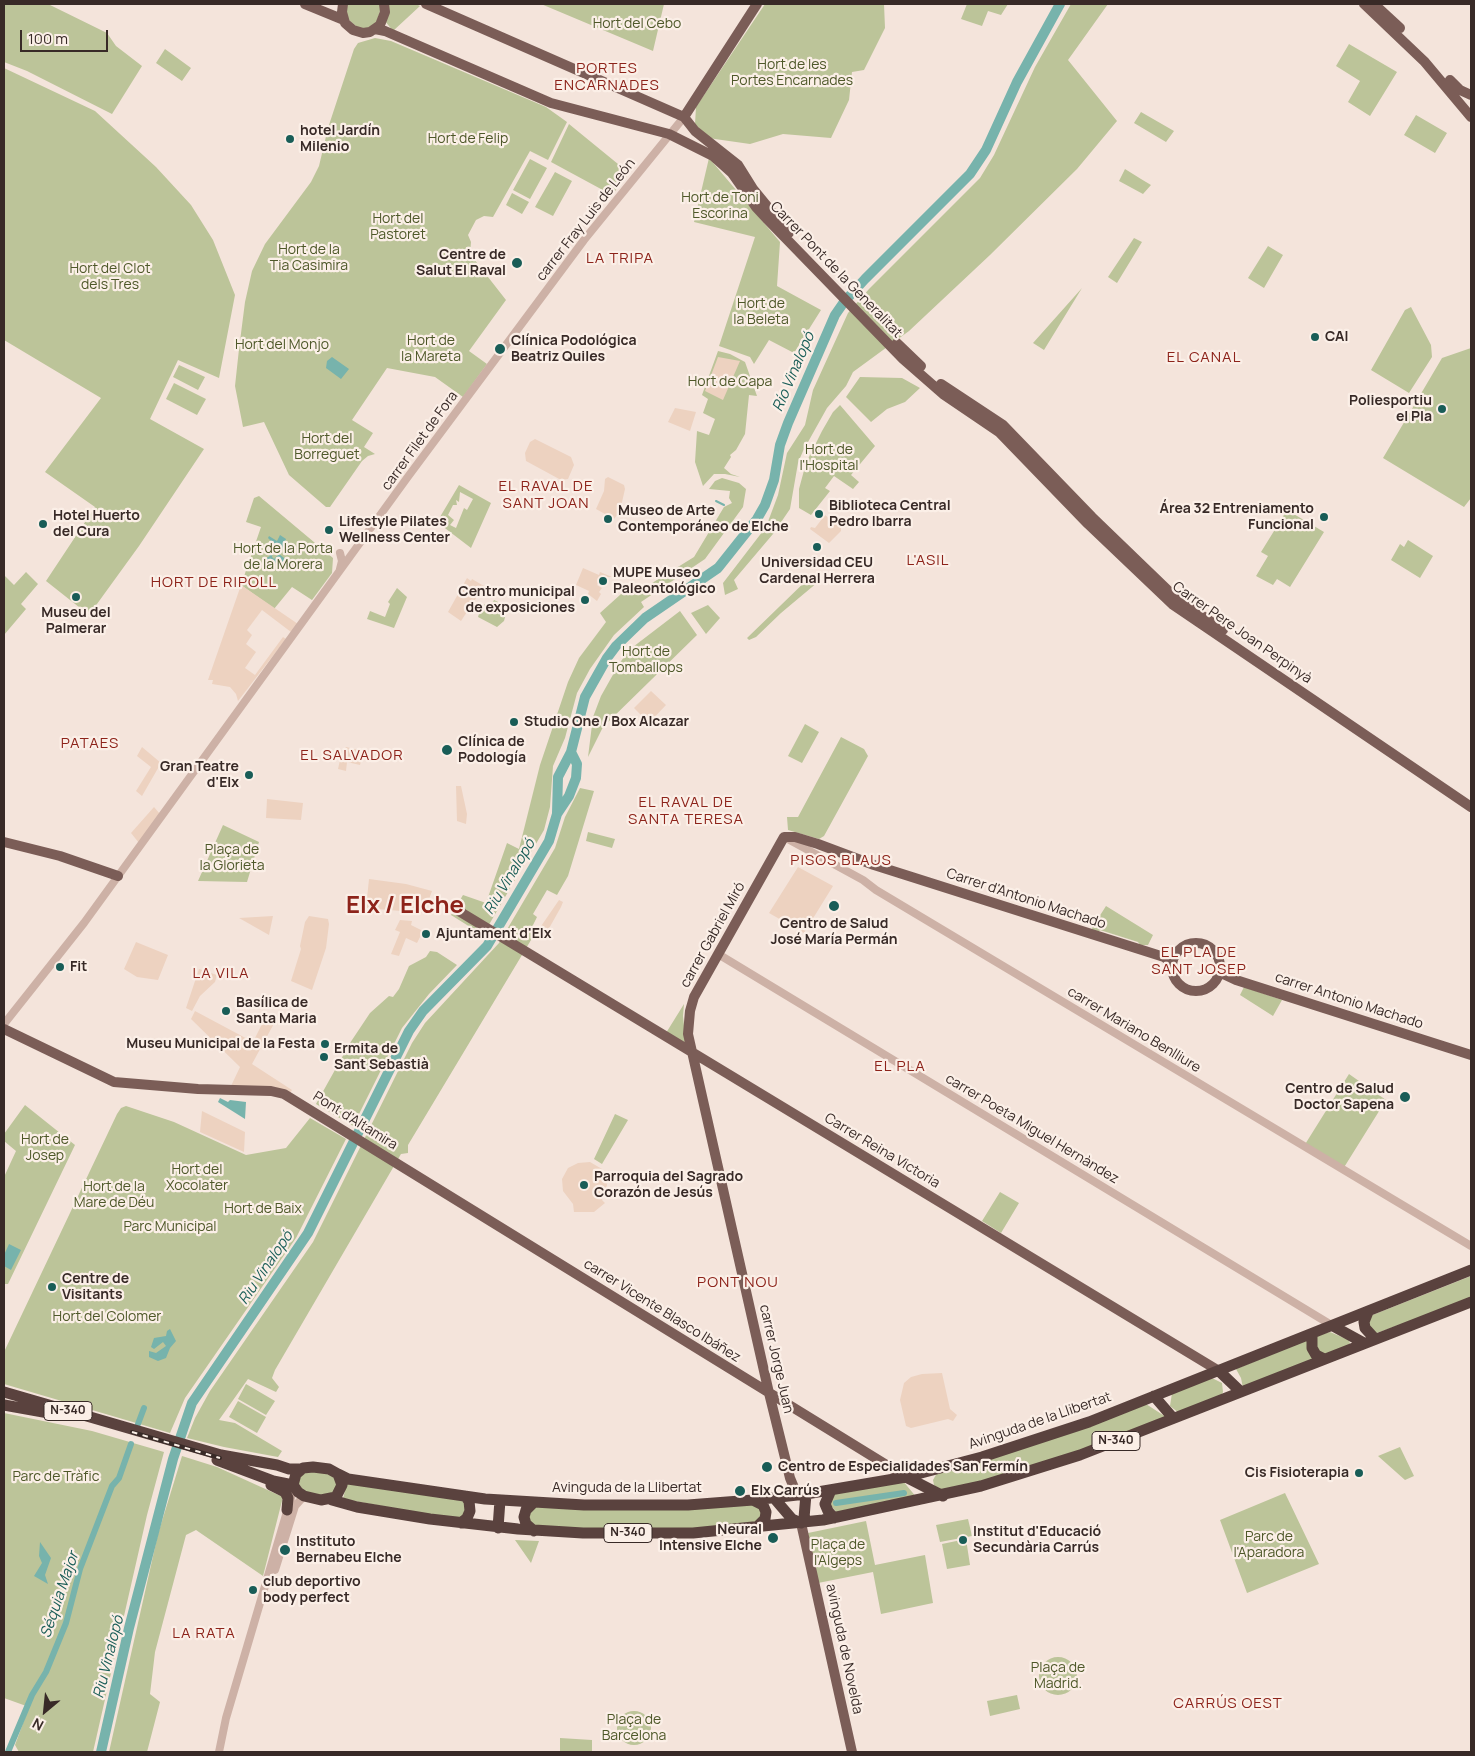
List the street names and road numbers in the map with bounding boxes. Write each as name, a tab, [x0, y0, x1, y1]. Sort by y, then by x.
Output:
street label: carrer Fray Luis de León	[533, 155, 639, 285]
street label: Carrer Pont de la Generalitat	[767, 198, 905, 342]
street label: carrer Filet de Fora	[378, 388, 462, 494]
street label: Carrer Pere Joan Perpinyà	[1169, 579, 1315, 687]
street label: Carrer d'Antonio Machado	[944, 865, 1108, 933]
street label: carrer Gabriel Miró	[677, 879, 749, 991]
street label: carrer Antonio Machado	[1273, 969, 1425, 1033]
street label: carrer Mariano Benlliure	[1064, 984, 1204, 1076]
street label: carrer Poeta Miguel Hernàndez	[942, 1070, 1122, 1188]
street label: Pont d'Altamira	[310, 1088, 400, 1154]
street label: Carrer Reina Victoria	[821, 1110, 943, 1192]
street label: carrer Vicente Blasco Ibáñez	[580, 1256, 744, 1366]
street label: carrer Jorge Juan	[755, 1303, 797, 1415]
street label: Avinguda de la Llibertat	[966, 1389, 1114, 1453]
road number: N-340	[44, 1402, 92, 1420]
road number: N-340	[1092, 1432, 1140, 1450]
street label: Avinguda de la Llibertat	[552, 1480, 702, 1496]
road number: N-340	[604, 1524, 652, 1542]
street label: avinguda de Novelda	[822, 1582, 866, 1716]

